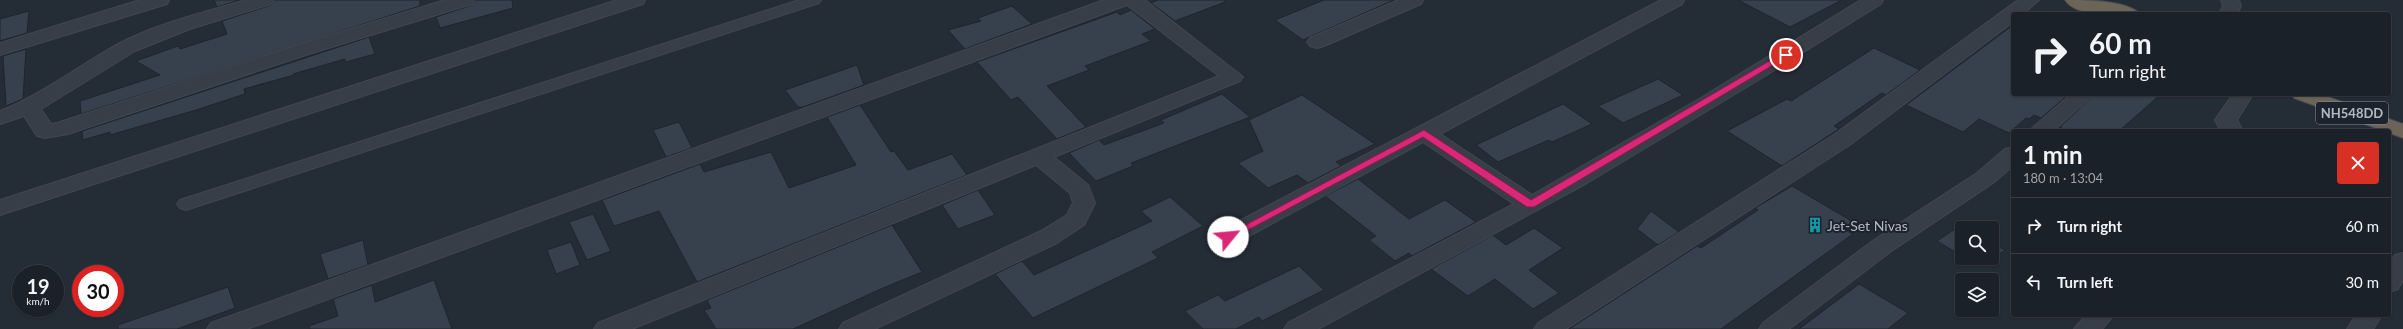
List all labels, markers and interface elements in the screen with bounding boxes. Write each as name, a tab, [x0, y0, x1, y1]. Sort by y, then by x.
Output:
text: 60 m	[2089, 26, 2152, 60]
icon: right	[2023, 28, 2075, 80]
pin	[1769, 38, 1803, 72]
icon: arrive	[1775, 44, 1797, 66]
text: Turn right	[2089, 60, 2166, 82]
road number: NH548DD	[2316, 102, 2388, 124]
text: 1 min	[2023, 140, 2083, 169]
button: close	[2337, 142, 2379, 184]
text: 180 m · 13:04	[2023, 170, 2103, 186]
icon: right	[2023, 215, 2045, 237]
position arrow	[1207, 216, 1249, 258]
building icon: Jet-Set Nivas	[1806, 216, 1824, 234]
place label: Jet-Set Nivas	[1827, 217, 1908, 234]
text: Turn right	[2057, 217, 2122, 235]
text: 60 m	[2345, 217, 2379, 235]
map controls	[1955, 221, 1999, 317]
button: search	[1955, 221, 1999, 265]
speed limit sign: 30	[72, 265, 124, 317]
icon: left	[2023, 271, 2045, 293]
button: layers	[1955, 273, 1999, 317]
text: Turn left	[2057, 273, 2113, 291]
text: 30 m	[2345, 273, 2379, 291]
text: 19	[26, 274, 50, 298]
text: km/h	[26, 295, 50, 307]

